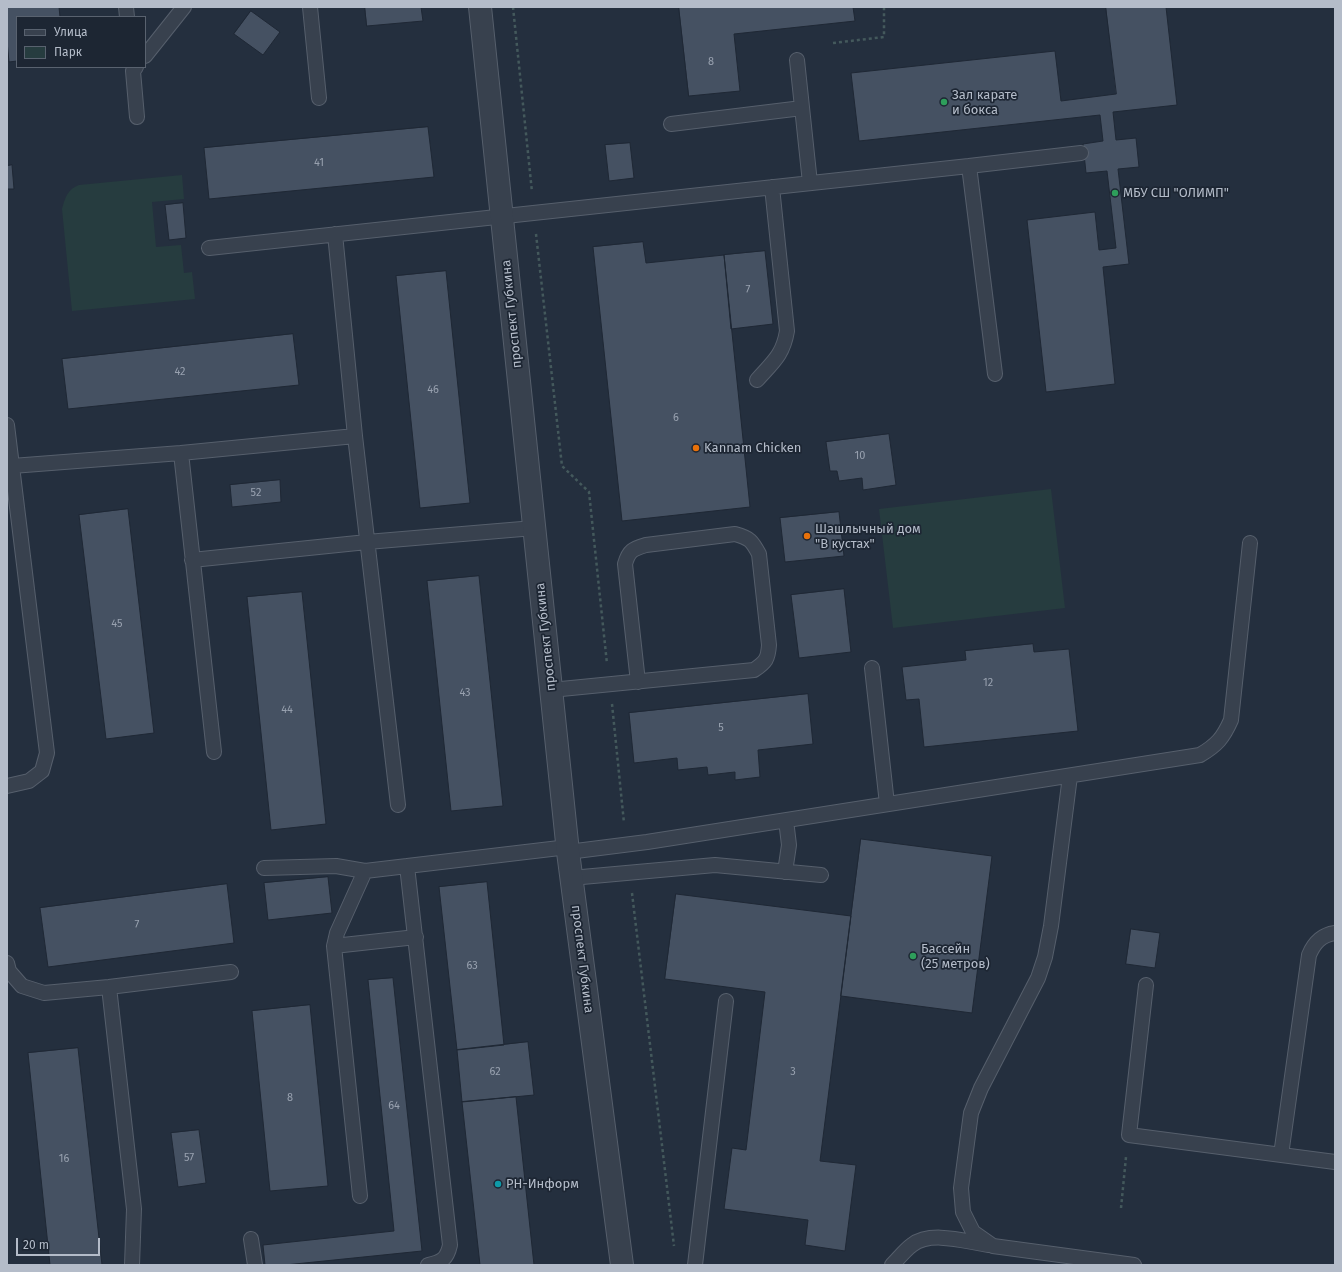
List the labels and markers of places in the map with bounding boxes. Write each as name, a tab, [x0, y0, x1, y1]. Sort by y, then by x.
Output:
place label: Зал карате и бокса	[952, 87, 1017, 118]
marker: Зал карате и бокса	[939, 97, 949, 107]
place label: МБУ СШ "ОЛИМП"	[1123, 185, 1229, 201]
marker: МБУ СШ "ОЛИМП"	[1110, 188, 1120, 198]
place label: Kannam Chicken	[704, 440, 801, 456]
marker: Kannam Chicken	[691, 443, 701, 453]
place label: Шашлычный дом "В кустах"	[815, 521, 921, 552]
marker: Шашлычный дом "В кустах"	[802, 531, 812, 541]
place label: Бассейн (25 метров)	[921, 941, 990, 972]
marker: Бассейн (25 метров)	[908, 951, 918, 961]
place label: РН-Информ	[506, 1176, 579, 1192]
marker: РН-Информ	[493, 1179, 503, 1189]

